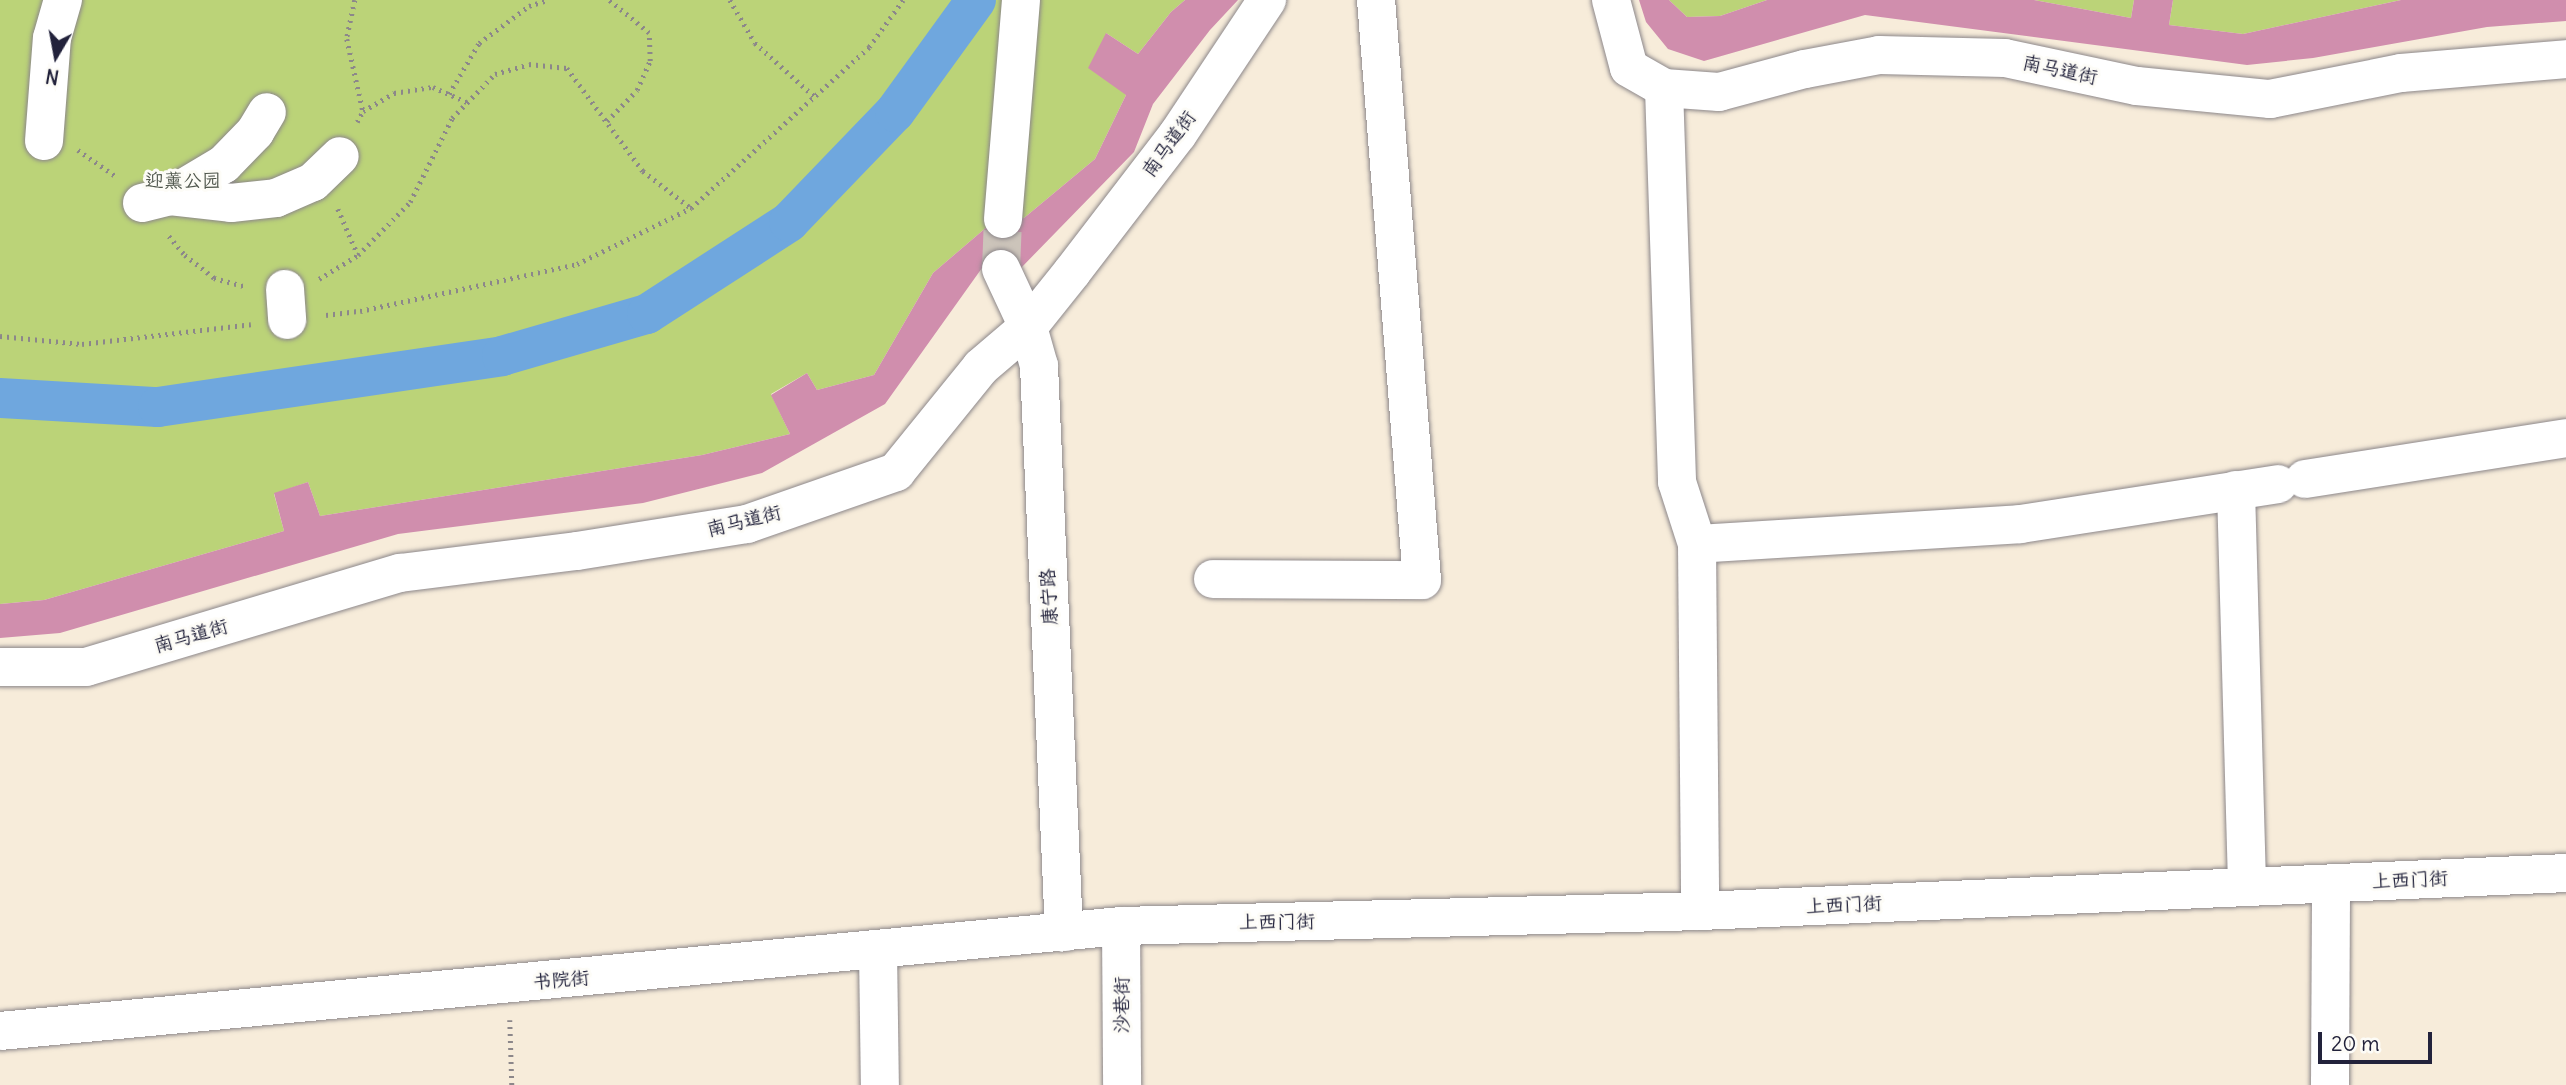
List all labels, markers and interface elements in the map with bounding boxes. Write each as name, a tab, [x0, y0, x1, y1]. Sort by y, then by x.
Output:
north arrow	[21, 21, 91, 91]
street label: 南马道街	[2020, 51, 2100, 89]
text: N	[44, 64, 61, 90]
street label: 南马道街	[1137, 107, 1201, 181]
park label: 迎薰公园	[145, 170, 221, 192]
street label: 南马道街	[704, 501, 784, 541]
street label: 康宁路	[1036, 568, 1062, 626]
street label: 南马道街	[151, 615, 231, 657]
street label: 上西门街	[2371, 867, 2449, 893]
street label: 上西门街	[1805, 892, 1883, 918]
street label: 上西门街	[1239, 910, 1315, 934]
street label: 书院街	[532, 966, 590, 994]
street label: 沙巷街	[1111, 977, 1133, 1033]
scale bar	[2321, 1018, 2435, 1062]
text: 20 m	[2331, 1030, 2380, 1057]

